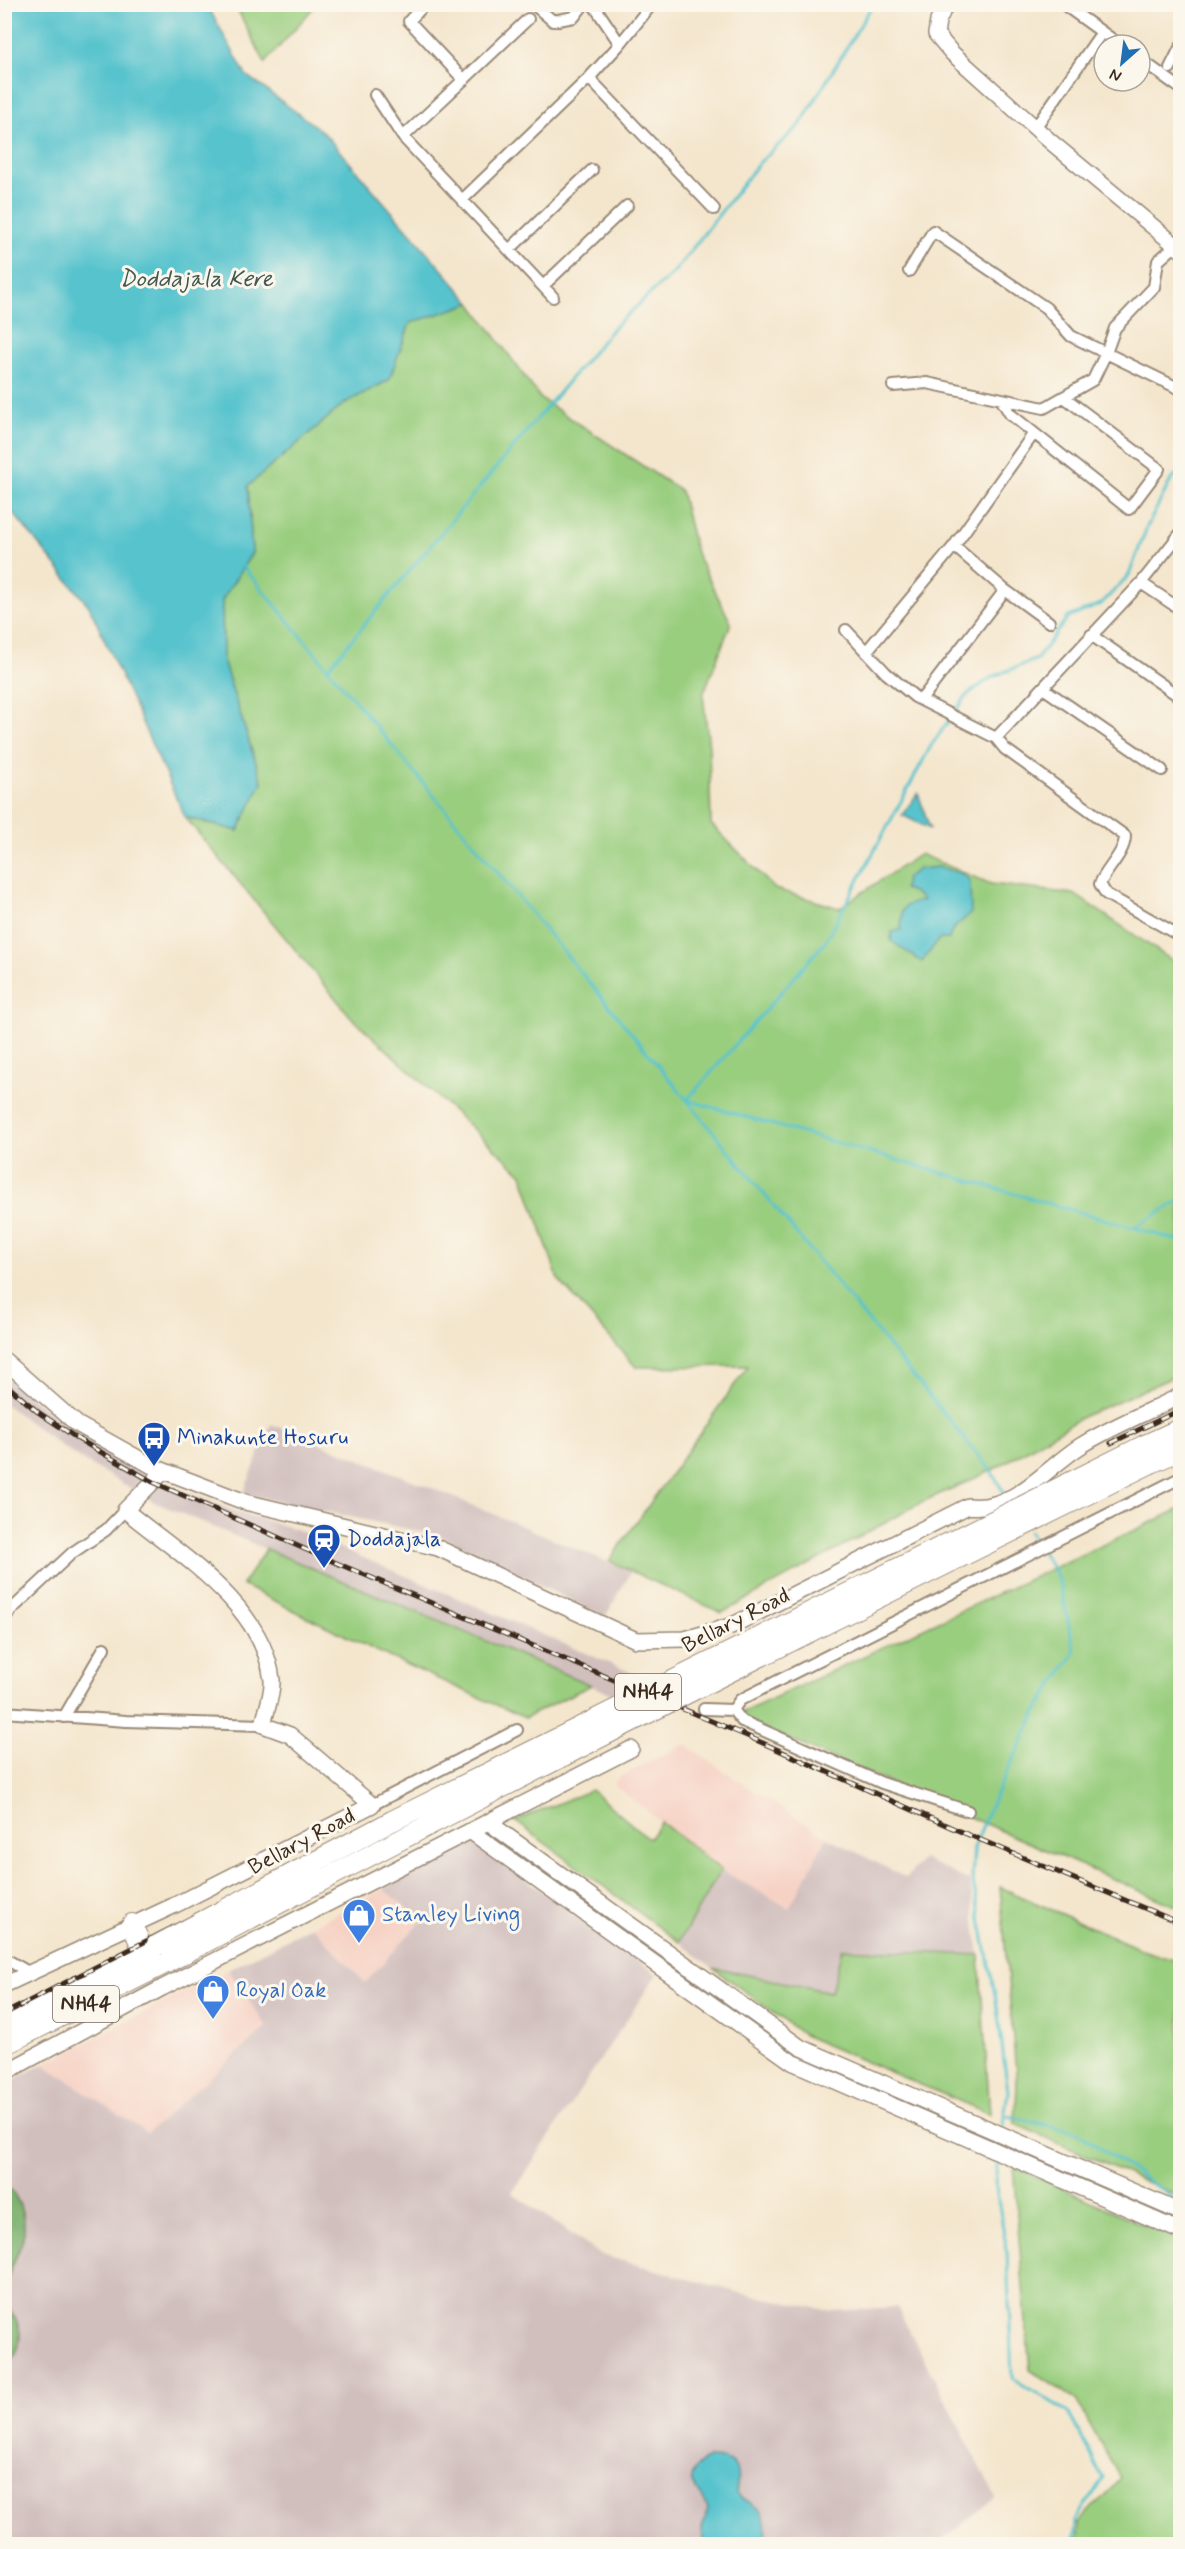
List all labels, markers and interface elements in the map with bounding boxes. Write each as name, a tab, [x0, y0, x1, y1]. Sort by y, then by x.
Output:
north arrow	[1092, 33, 1152, 93]
text: N	[1106, 63, 1125, 87]
water label: Doddajala Kere	[119, 264, 274, 295]
bus stop icon: Minakunte Hosuru	[136, 1420, 172, 1467]
place label: Minakunte Hosuru	[177, 1424, 348, 1452]
station icon: Doddajala	[306, 1522, 342, 1569]
place label: Doddajala	[347, 1526, 441, 1554]
street label: Bellary Road	[677, 1582, 795, 1660]
road number: NH44	[615, 1674, 681, 1710]
street label: Bellary Road	[244, 1802, 360, 1882]
shop icon: Stanley Living	[341, 1897, 377, 1944]
place label: Stanley Living	[382, 1901, 520, 1932]
shop icon: Royal Oak	[195, 1973, 231, 2020]
place label: Royal Oak	[236, 1977, 326, 2005]
road number: NH44	[53, 1986, 119, 2022]

